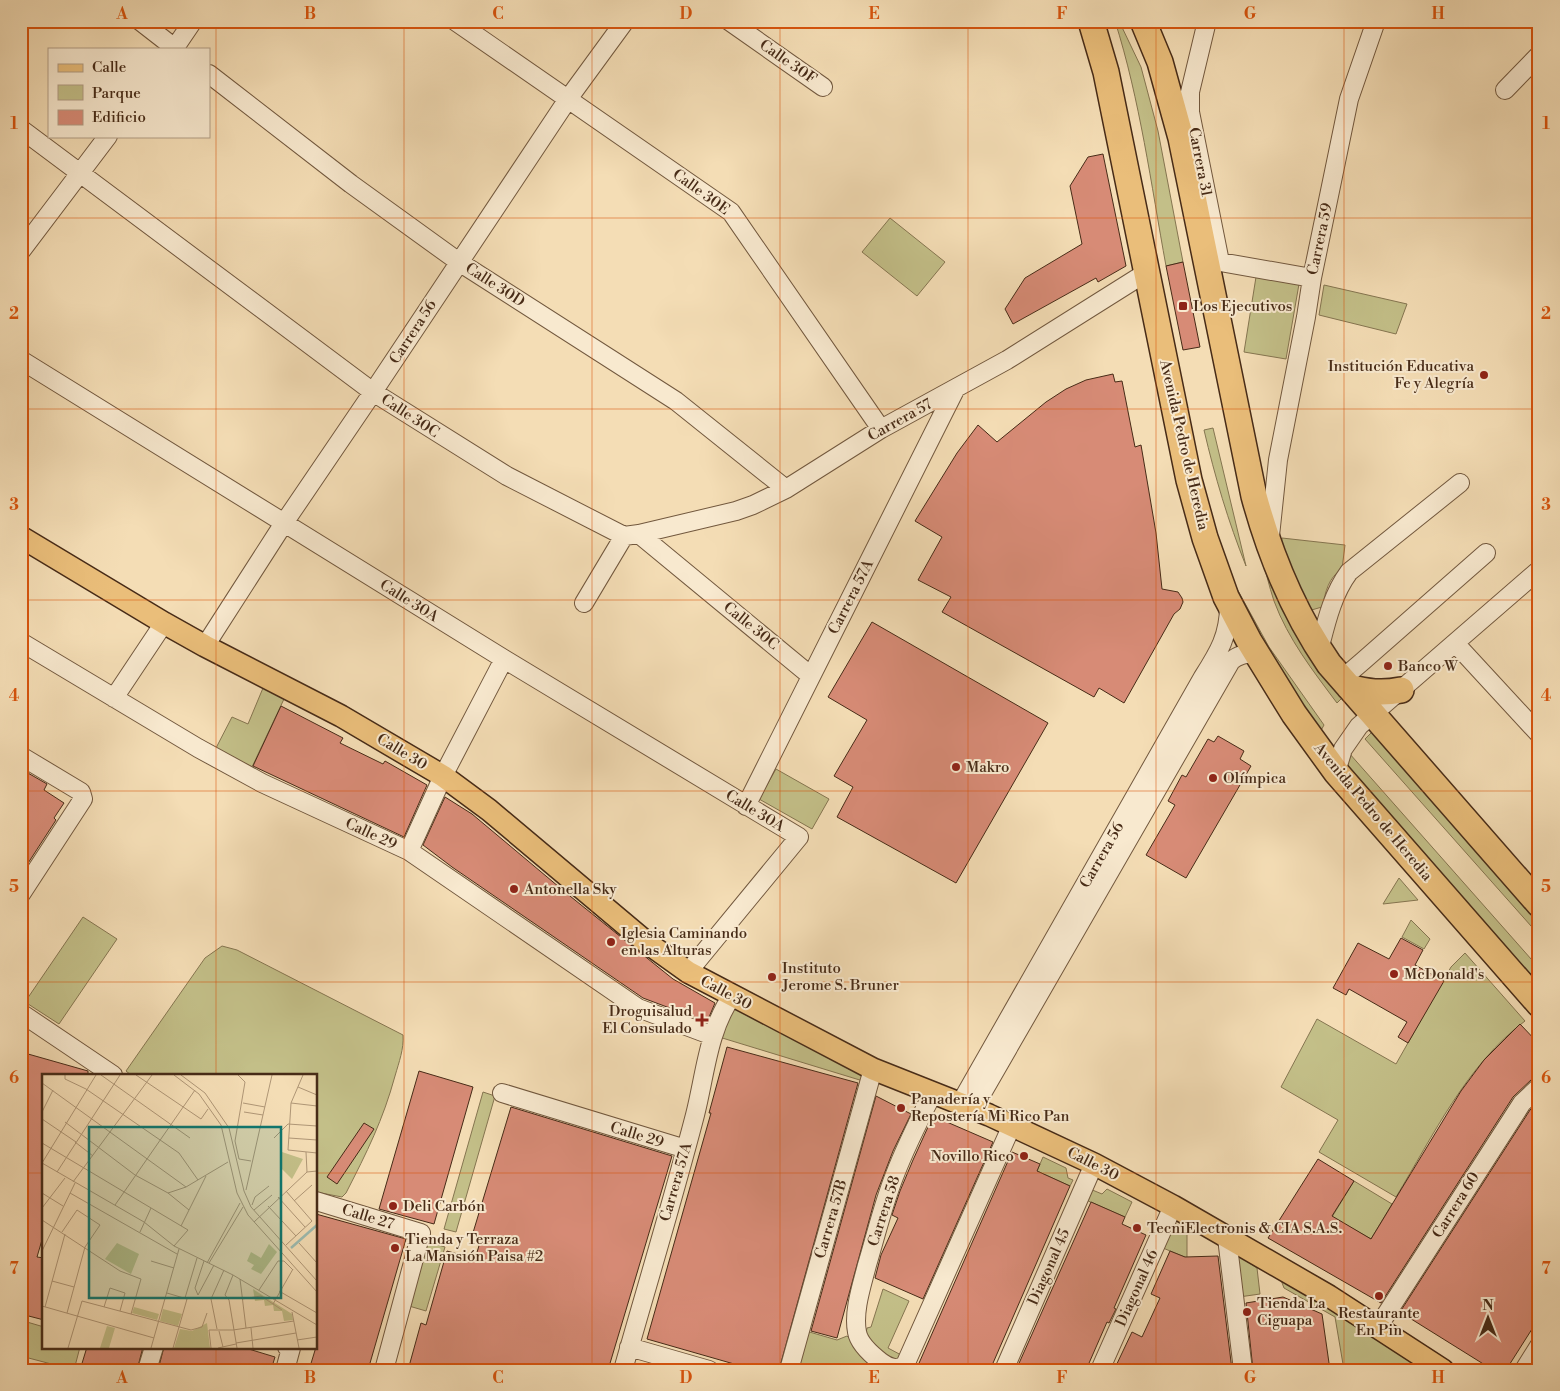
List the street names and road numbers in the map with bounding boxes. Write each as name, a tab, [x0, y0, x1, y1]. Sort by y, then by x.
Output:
street label: Calle 30F	[756, 35, 820, 89]
street label: Carrera 31	[1184, 126, 1216, 199]
street label: Calle 30E	[669, 165, 733, 219]
street label: Carrera 59	[1303, 201, 1337, 277]
street label: Calle 30D	[462, 259, 528, 311]
street label: Carrera 56	[385, 296, 441, 368]
street label: Avenida Pedro de Heredia	[1155, 357, 1213, 533]
street label: Calle 30C	[377, 390, 443, 442]
street label: Carrera 57	[864, 394, 936, 446]
street label: Carrera 57A	[824, 556, 878, 638]
street label: Calle 30A	[376, 575, 443, 627]
street label: Calle 30C	[719, 598, 783, 654]
street label: Calle 30	[373, 730, 431, 775]
street label: Avenida Pedro de Heredia	[1309, 738, 1437, 885]
street label: Calle 30A	[722, 786, 789, 836]
street label: Calle 29	[342, 814, 400, 854]
street label: Carrera 56	[1076, 819, 1128, 891]
street label: Calle 30	[697, 972, 755, 1014]
street label: Calle 29	[608, 1118, 666, 1152]
street label: Carrera 57A	[656, 1140, 697, 1224]
street label: Calle 30	[1064, 1143, 1122, 1185]
street label: Carrera 60	[1428, 1168, 1484, 1242]
street label: Carrera 58	[864, 1173, 904, 1249]
street label: Carrera 57B	[811, 1177, 851, 1261]
street label: Calle 27	[340, 1200, 397, 1234]
street label: Diagonal 45	[1024, 1226, 1074, 1308]
street label: Diagonal 46	[1112, 1246, 1162, 1330]

